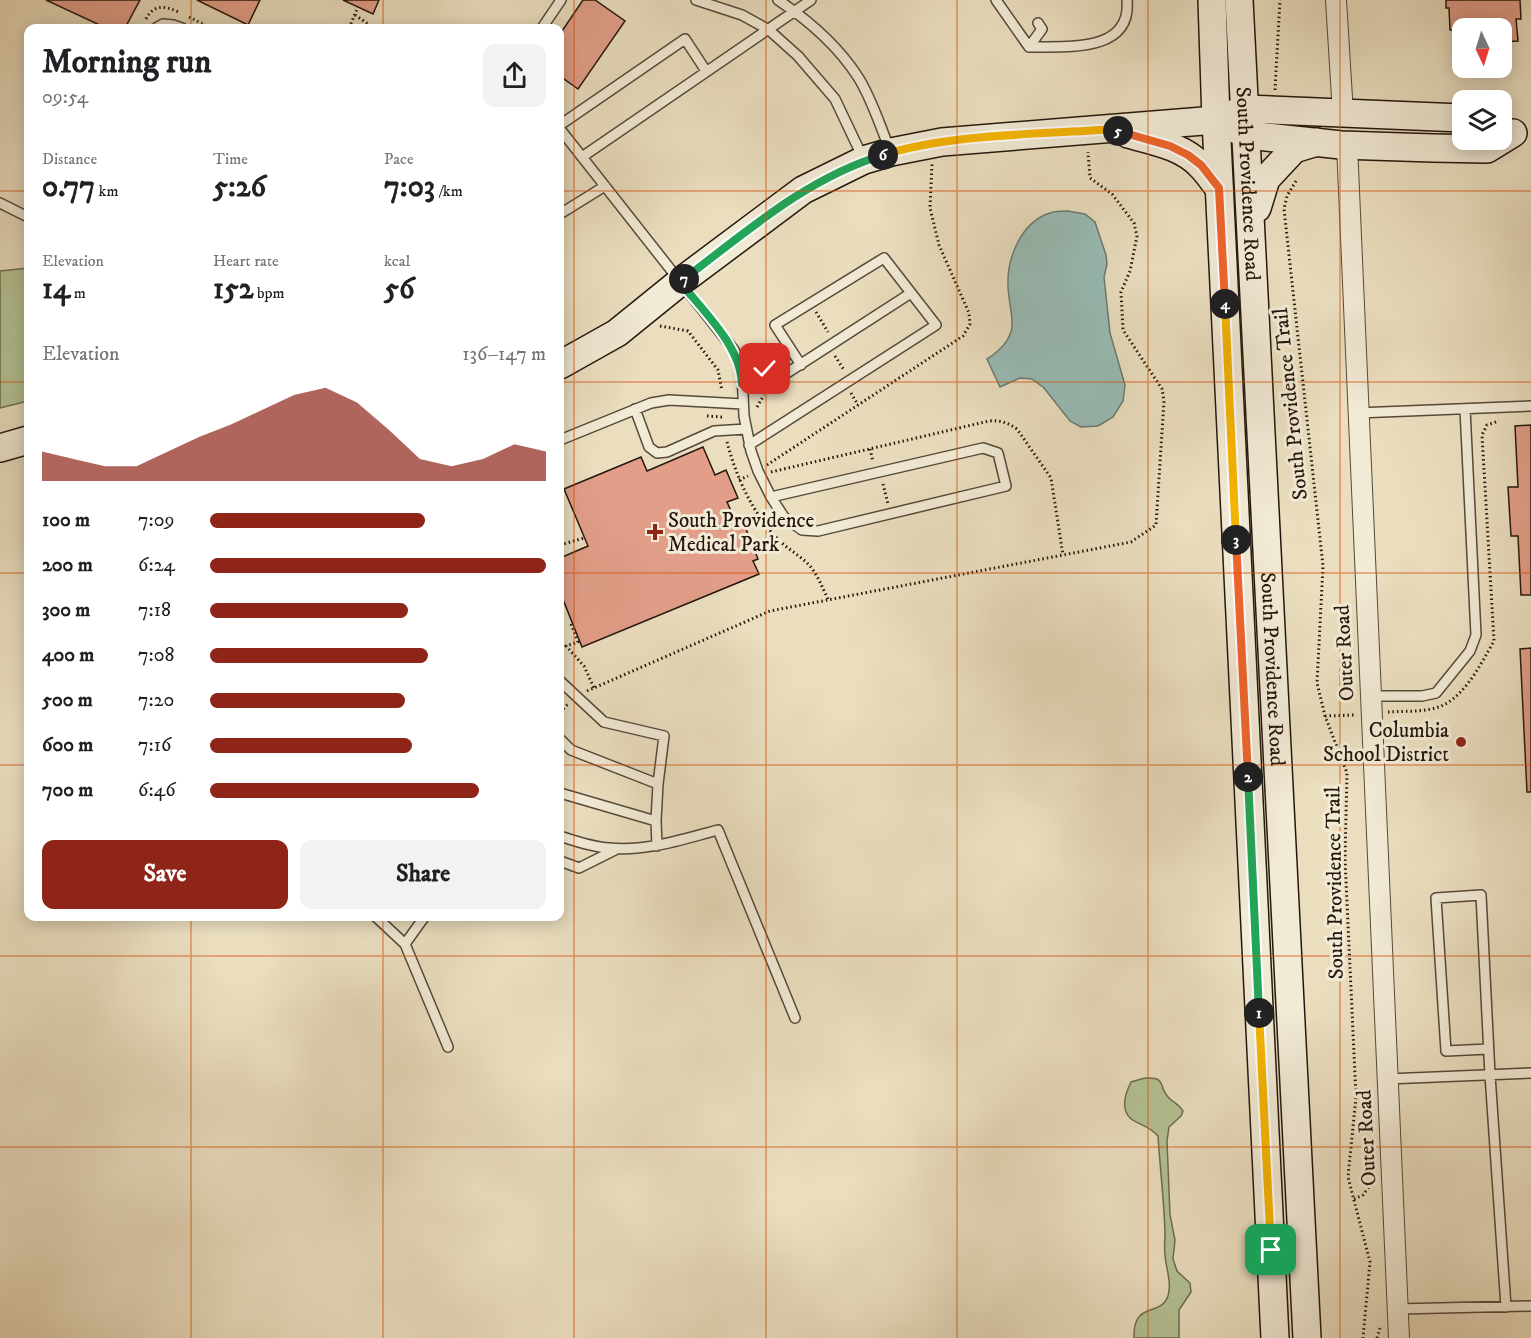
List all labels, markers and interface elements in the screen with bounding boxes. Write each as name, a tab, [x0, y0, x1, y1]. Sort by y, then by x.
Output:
north arrow	[1452, 18, 1512, 78]
map controls	[1452, 18, 1512, 150]
text: Morning run	[42, 42, 211, 83]
button: share	[483, 44, 546, 107]
text: 09:54	[42, 85, 88, 110]
street label: South Providence Road	[1229, 86, 1265, 282]
button: layers	[1452, 90, 1512, 150]
pin: 5	[1103, 116, 1133, 146]
text: 5	[1114, 121, 1122, 141]
pin: 6	[868, 140, 898, 170]
text: 6	[879, 145, 887, 165]
text: Distance	[42, 149, 97, 169]
text: Time	[213, 149, 248, 169]
text: Pace	[384, 149, 414, 169]
text: 0.77	[42, 169, 95, 206]
text: 5:26	[213, 169, 266, 206]
text: 7:03	[384, 169, 435, 206]
text: km	[95, 181, 118, 201]
text: /km	[435, 181, 463, 201]
text: Elevation	[42, 251, 104, 271]
text: Heart rate	[213, 251, 279, 271]
text: kcal	[384, 251, 410, 271]
pin: 7	[669, 264, 699, 294]
text: 7	[680, 269, 688, 289]
text: 14	[42, 271, 70, 308]
text: 152	[213, 271, 253, 308]
text: 56	[384, 271, 415, 308]
text: m	[70, 283, 86, 303]
text: bpm	[253, 283, 284, 303]
pin: 4	[1210, 289, 1240, 319]
text: 4	[1220, 294, 1230, 314]
street label: South Providence Trail	[1268, 306, 1314, 501]
text: Elevation	[42, 342, 119, 367]
text: 136–147 m	[462, 342, 546, 367]
pin	[739, 343, 790, 394]
icon: check	[748, 352, 781, 385]
text: 100 m	[42, 508, 90, 533]
text: 7:09	[138, 508, 175, 533]
place label: South Providence Medical Park	[668, 508, 815, 558]
marker: South Providence Medical Park	[646, 523, 664, 541]
pin: 3	[1221, 525, 1251, 555]
text: 3	[1233, 530, 1239, 550]
text: 200 m	[42, 553, 93, 578]
text: 6:24	[138, 553, 175, 578]
street label: South Providence Road	[1254, 571, 1290, 767]
text: 300 m	[42, 598, 90, 623]
text: 7:18	[138, 598, 171, 623]
street label: Outer Road	[1329, 604, 1360, 702]
text: 400 m	[42, 643, 94, 668]
text: 7:08	[138, 643, 175, 668]
text: 500 m	[42, 688, 93, 713]
text: 7:20	[138, 688, 174, 713]
place label: Columbia School District	[1323, 718, 1449, 768]
text: 600 m	[42, 733, 93, 758]
text: 7:16	[138, 733, 171, 758]
marker: Columbia School District	[1454, 735, 1468, 749]
pin: 2	[1233, 762, 1263, 792]
text: 2	[1244, 767, 1252, 787]
text: 700 m	[42, 778, 93, 803]
text: 6:46	[138, 778, 176, 803]
street label: South Providence Trail	[1320, 786, 1350, 980]
button: Save	[42, 840, 288, 909]
button: Share	[300, 840, 546, 909]
pin: 1	[1244, 998, 1274, 1028]
text: 1	[1256, 1003, 1262, 1023]
street label: Outer Road	[1351, 1089, 1382, 1187]
pin	[1245, 1224, 1296, 1275]
icon: arrive	[1254, 1233, 1287, 1266]

